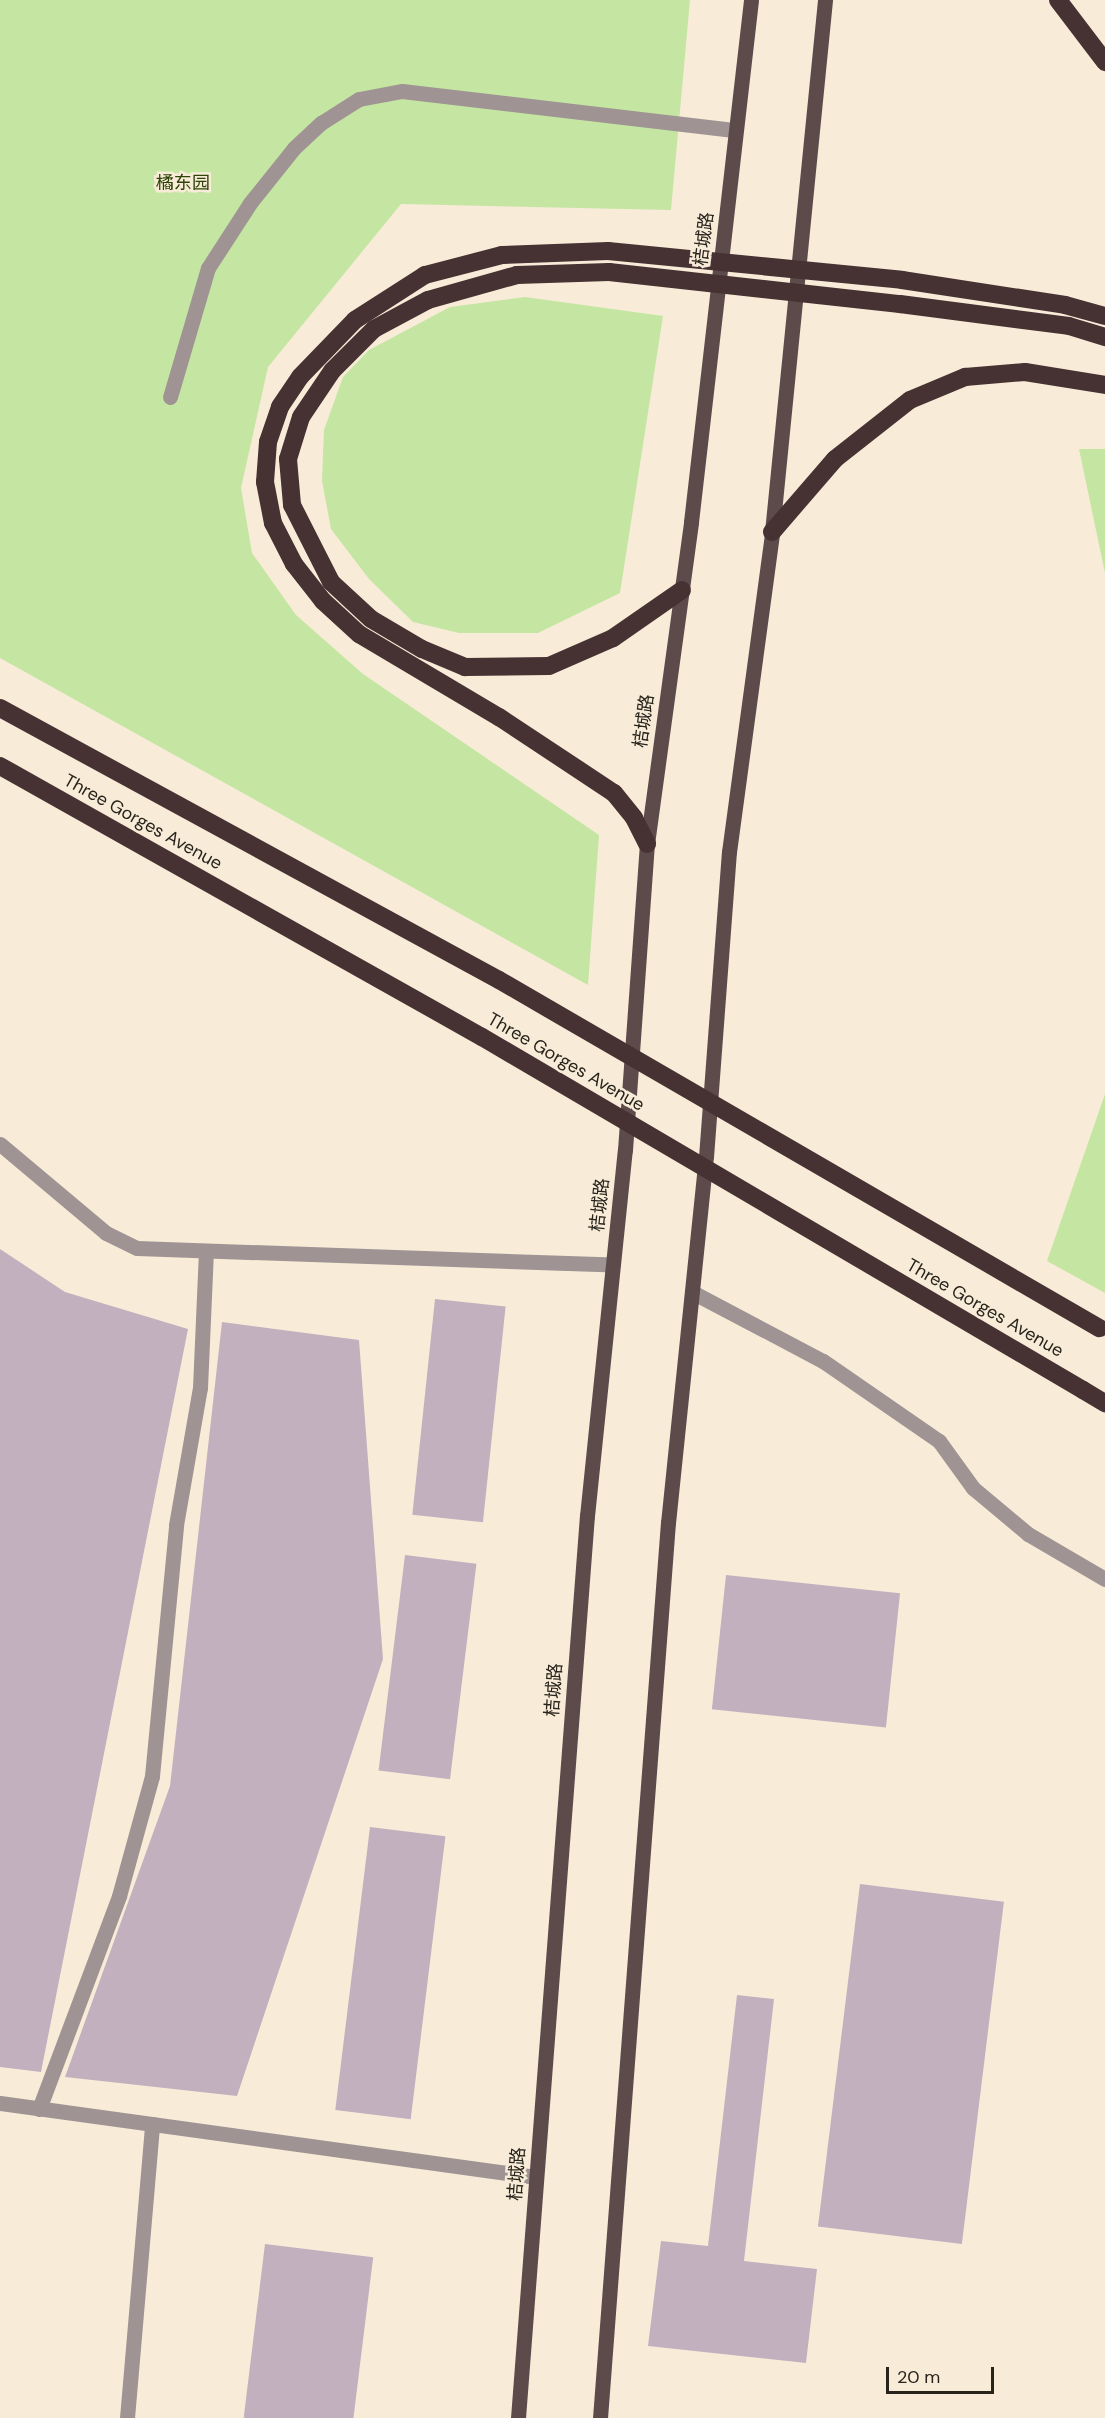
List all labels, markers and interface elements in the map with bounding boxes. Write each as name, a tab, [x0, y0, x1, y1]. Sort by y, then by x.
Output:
park label: 橘东园	[156, 172, 210, 194]
street label: 桔城路	[690, 211, 718, 267]
street label: 桔城路	[630, 693, 658, 749]
street label: Three Gorges Avenue	[60, 769, 226, 875]
street label: Three Gorges Avenue	[484, 1008, 648, 1116]
street label: 桔城路	[586, 1177, 614, 1233]
street label: Three Gorges Avenue	[903, 1254, 1067, 1362]
street label: 桔城路	[541, 1662, 567, 1718]
street label: 桔城路	[504, 2146, 530, 2202]
scale bar	[889, 2355, 997, 2393]
text: 20 m	[897, 2365, 940, 2389]

